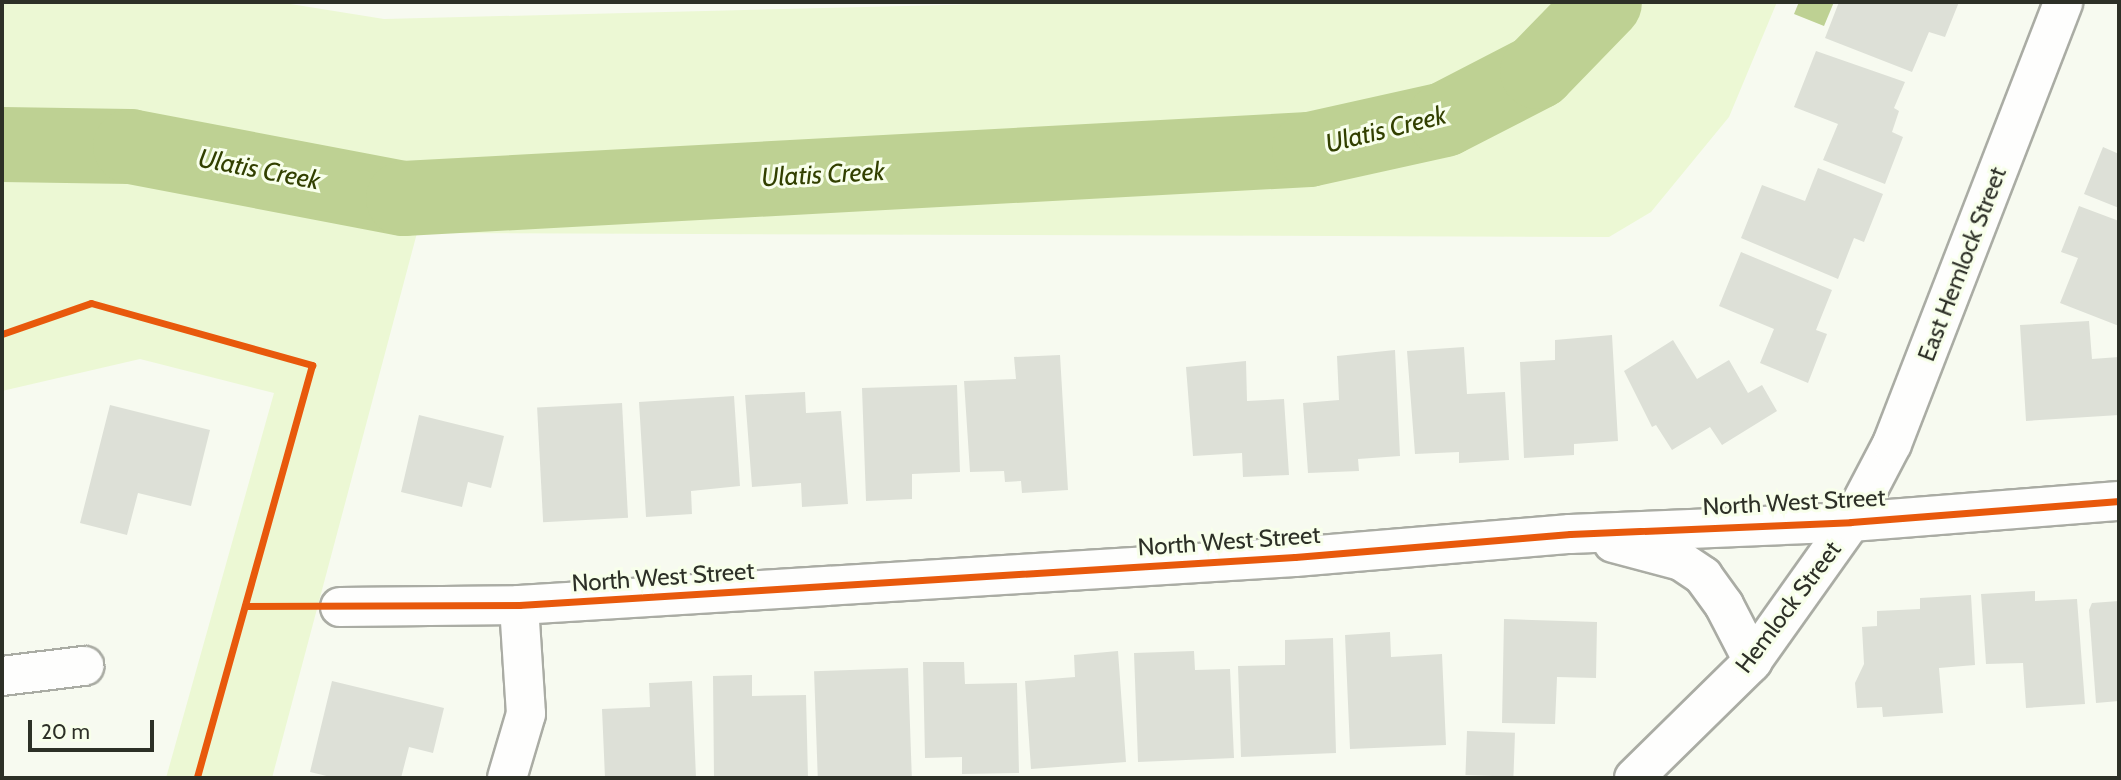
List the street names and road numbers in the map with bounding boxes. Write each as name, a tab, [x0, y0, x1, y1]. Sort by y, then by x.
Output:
street label: East Hemlock Street	[1912, 163, 2012, 365]
street label: North West Street	[1702, 483, 1886, 521]
street label: North West Street	[1137, 520, 1321, 562]
street label: Hemlock Street	[1729, 535, 1847, 679]
street label: North West Street	[571, 556, 755, 598]

